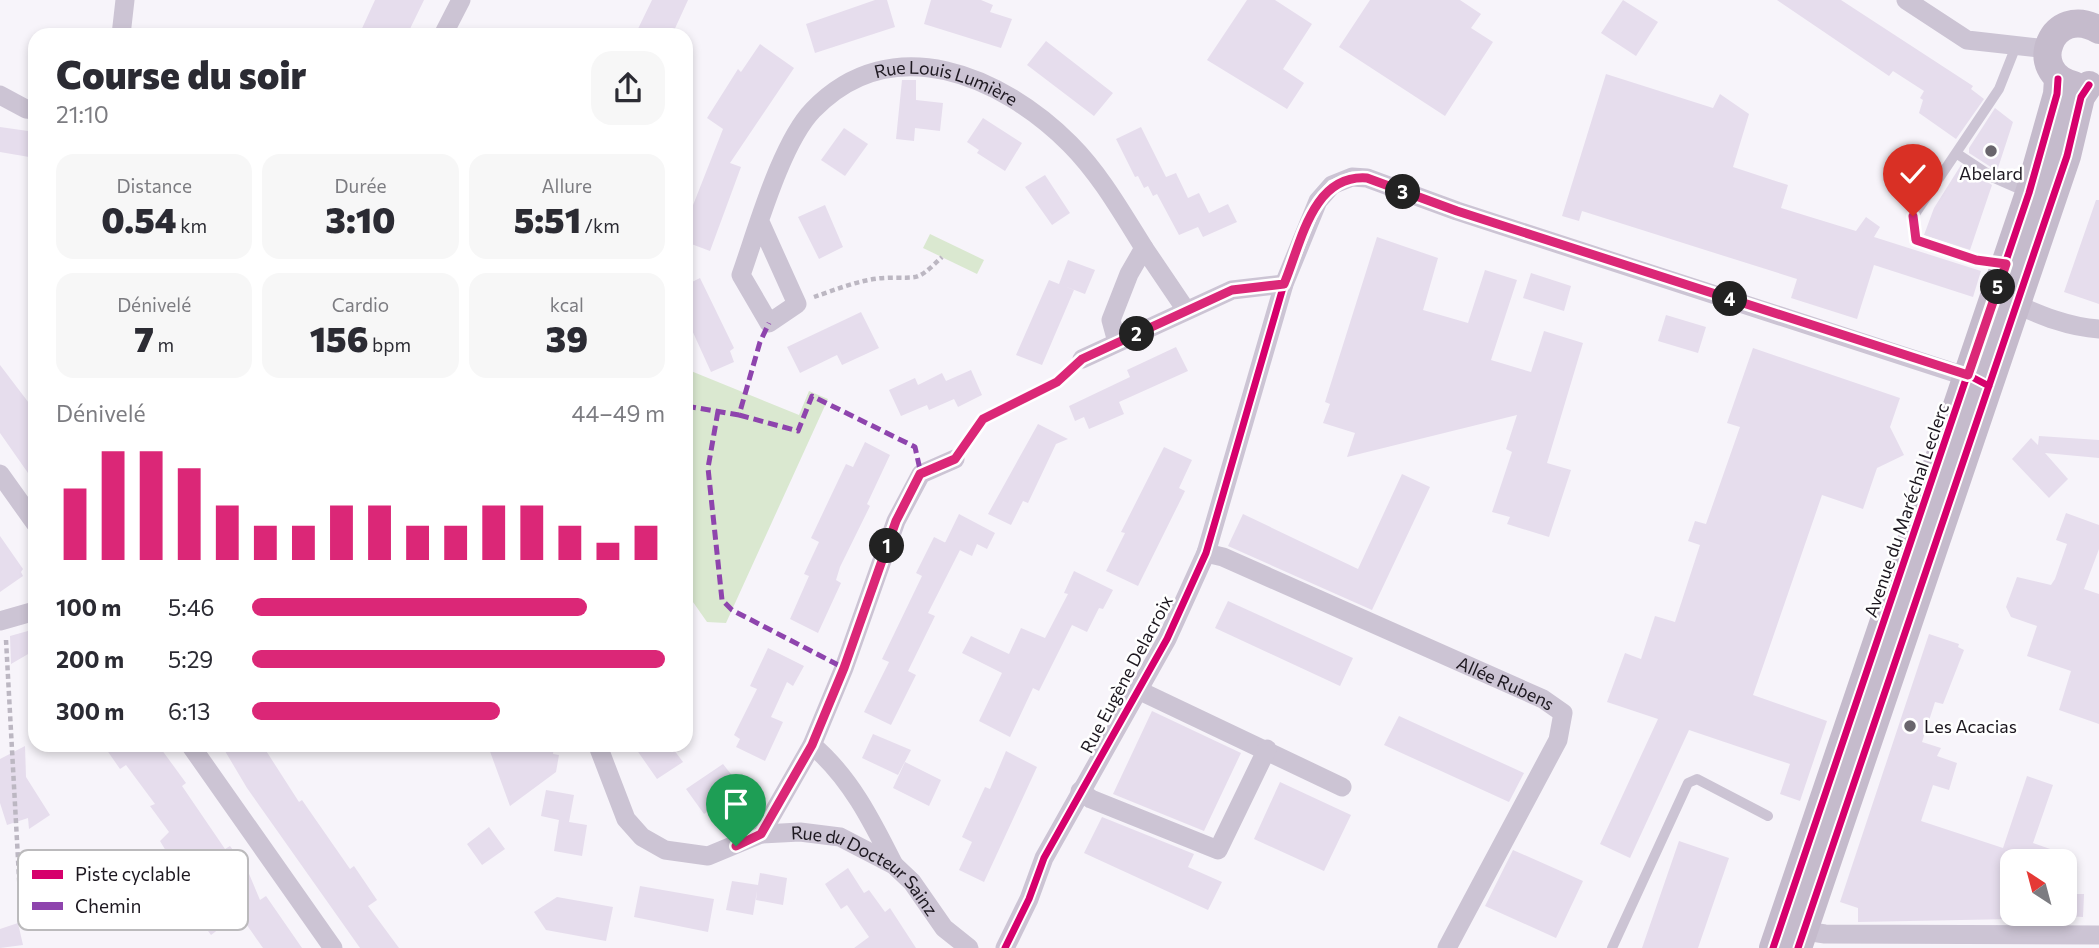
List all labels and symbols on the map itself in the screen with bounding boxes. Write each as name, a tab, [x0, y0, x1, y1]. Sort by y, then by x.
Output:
street label: Rue Louis Lumière	[872, 56, 1022, 110]
marker: Abelard	[1983, 143, 1999, 159]
pin	[1883, 144, 1943, 216]
place label: Abelard	[1959, 162, 2023, 184]
pin: 3	[1386, 174, 1420, 210]
pin: 5	[1980, 270, 2016, 304]
pin: 4	[1712, 282, 1748, 316]
pin: 2	[1120, 316, 1154, 352]
street label: Avenue du Maréchal Leclerc	[1859, 400, 1953, 620]
pin: 1	[870, 528, 904, 564]
street label: Rue Eugène Delacroix	[1075, 591, 1177, 757]
street label: Allée Rubens	[1454, 651, 1559, 715]
place label: Les Acacias	[1924, 715, 2017, 737]
marker: Les Acacias	[1902, 718, 1918, 734]
pin	[706, 774, 766, 846]
street label: Rue du Docteur Sainz	[790, 821, 943, 920]
north arrow	[2000, 849, 2077, 926]
legend	[18, 850, 248, 930]
text: Piste cyclable	[75, 862, 191, 885]
text: Chemin	[75, 894, 141, 917]

